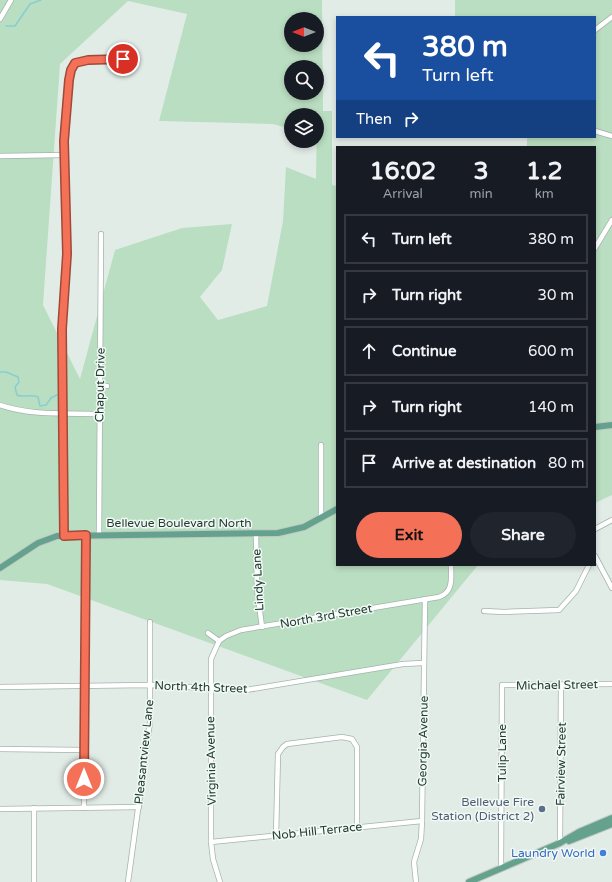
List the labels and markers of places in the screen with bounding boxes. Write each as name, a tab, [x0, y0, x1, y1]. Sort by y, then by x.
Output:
pin	[106, 42, 140, 76]
place label: Bellevue Fire Station (District 2)	[431, 795, 534, 823]
marker: Bellevue Fire Station (District 2)	[537, 804, 547, 814]
place label: Laundry World	[511, 846, 595, 860]
marker: Laundry World	[598, 848, 608, 858]

